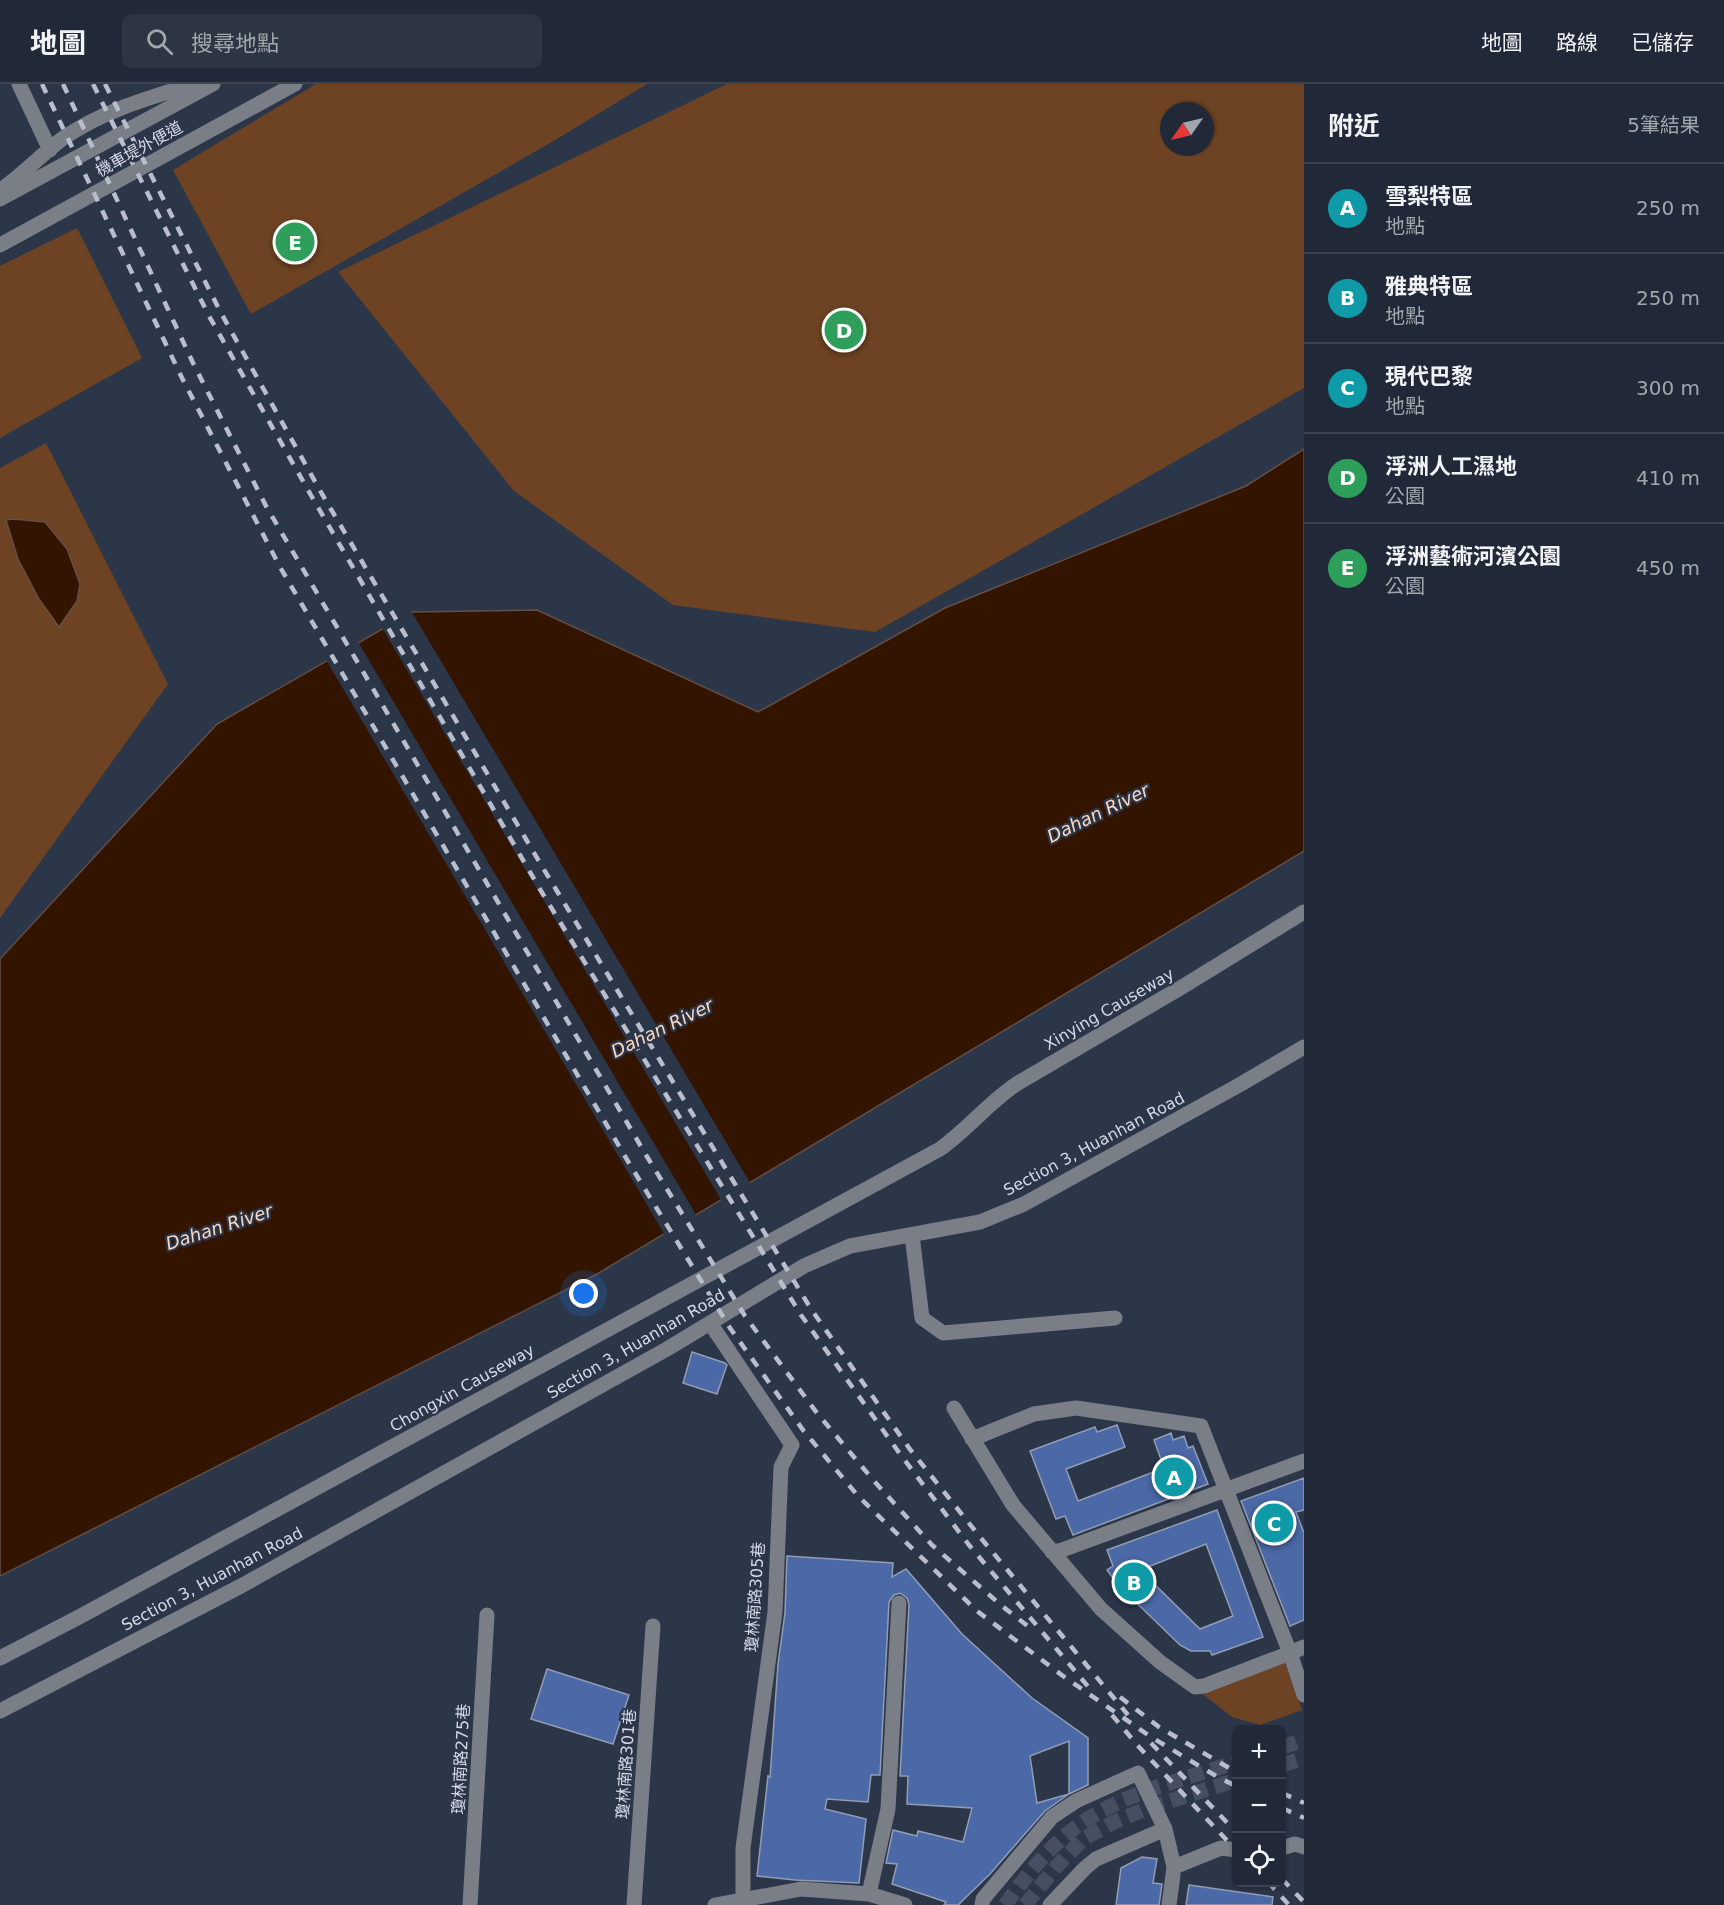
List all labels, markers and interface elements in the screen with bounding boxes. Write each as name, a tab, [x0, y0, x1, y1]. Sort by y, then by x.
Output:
search box	[122, 14, 542, 68]
icon: search	[143, 25, 176, 58]
text: 地圖	[30, 27, 86, 60]
text: 搜尋地點	[191, 31, 279, 56]
text: 地圖	[1481, 31, 1523, 55]
text: 路線	[1556, 31, 1598, 55]
text: 已儲存	[1631, 31, 1694, 55]
north arrow	[1160, 102, 1214, 156]
text: 附近	[1328, 111, 1380, 141]
text: 5筆結果	[1627, 113, 1700, 137]
street label: 機車堤外便道	[92, 117, 186, 181]
text: 雪梨特區	[1385, 184, 1473, 209]
text: A	[1340, 196, 1355, 220]
text: 250 m	[1636, 196, 1700, 220]
text: 地點	[1385, 214, 1425, 238]
pin: E	[276, 220, 314, 264]
text: 雅典特區	[1385, 274, 1473, 299]
text: B	[1340, 286, 1355, 310]
text: 250 m	[1636, 286, 1700, 310]
text: 地點	[1385, 304, 1425, 328]
pin: D	[824, 308, 864, 352]
text: 現代巴黎	[1385, 364, 1473, 389]
text: C	[1340, 376, 1355, 400]
text: 300 m	[1636, 376, 1700, 400]
text: 地點	[1385, 394, 1425, 418]
text: 浮洲人工濕地	[1385, 454, 1517, 479]
text: D	[1339, 466, 1356, 490]
text: 410 m	[1636, 466, 1700, 490]
text: 公園	[1385, 484, 1425, 508]
text: 浮洲藝術河濱公園	[1385, 544, 1561, 569]
text: E	[1341, 556, 1354, 580]
text: 450 m	[1636, 556, 1700, 580]
text: 公園	[1385, 574, 1425, 598]
water label: Dahan River	[1043, 779, 1154, 847]
street label: Xinying Causeway	[1041, 964, 1177, 1054]
water label: Dahan River	[607, 994, 718, 1062]
street label: Section 3, Huanhan Road	[1000, 1088, 1188, 1200]
water label: Dahan River	[163, 1199, 277, 1254]
your location	[569, 1279, 598, 1308]
street label: Section 3, Huanhan Road	[544, 1285, 728, 1403]
street label: Chongxin Causeway	[386, 1340, 538, 1436]
pin: A	[1154, 1454, 1194, 1500]
pin: C	[1254, 1500, 1294, 1546]
street label: Section 3, Huanhan Road	[118, 1523, 306, 1635]
street label: 瓊林南路305巷	[742, 1541, 768, 1653]
pin: B	[1114, 1560, 1154, 1604]
street label: 瓊林南路275巷	[449, 1703, 473, 1815]
street label: 瓊林南路301巷	[613, 1708, 639, 1820]
map controls	[1232, 1725, 1286, 1887]
button: +	[1232, 1725, 1286, 1779]
button: −	[1232, 1779, 1286, 1833]
button: locate	[1232, 1833, 1286, 1887]

